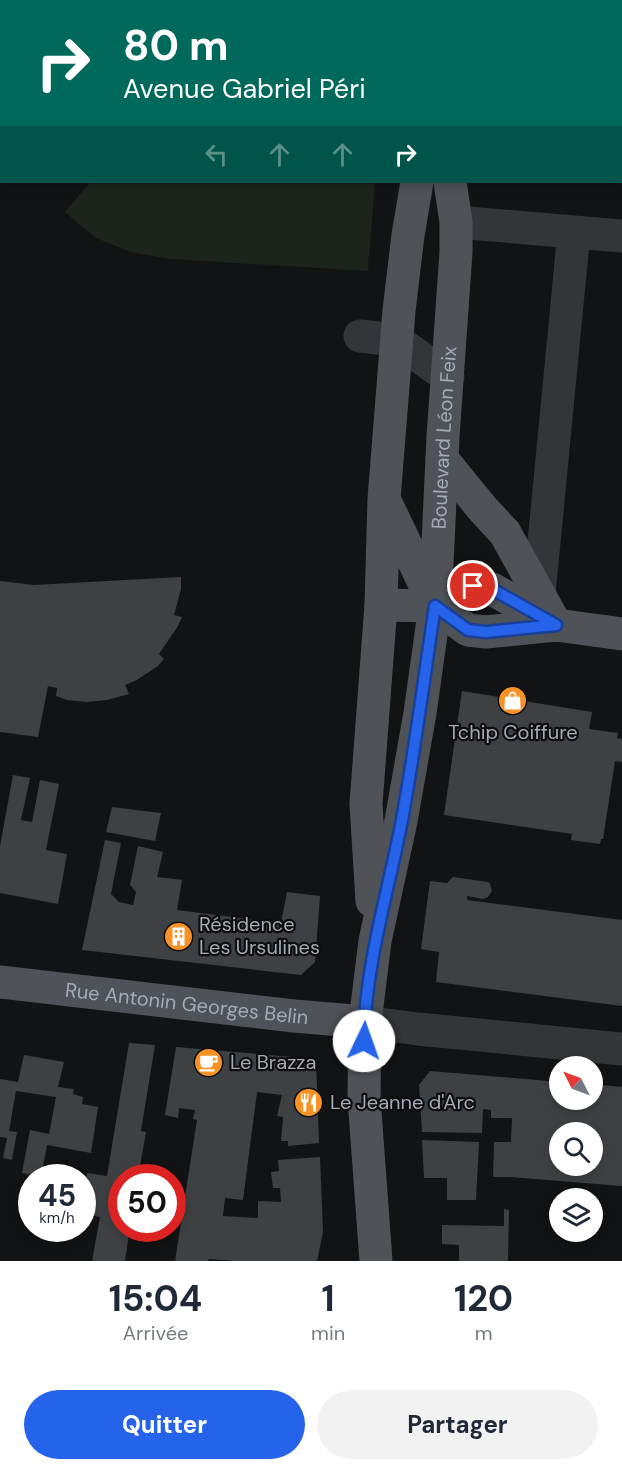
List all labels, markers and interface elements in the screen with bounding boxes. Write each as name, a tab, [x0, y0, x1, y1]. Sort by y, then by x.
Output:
text: 80 m	[123, 18, 229, 73]
icon: right	[24, 24, 102, 102]
text: Avenue Gabriel Péri	[123, 71, 366, 106]
icon: left	[200, 138, 233, 171]
icon: ahead	[263, 138, 296, 171]
icon: ahead	[326, 138, 359, 171]
icon: right	[389, 138, 422, 171]
street label: Boulevard Léon Feix	[426, 345, 462, 530]
pin	[447, 560, 498, 611]
icon: arrive	[456, 569, 489, 602]
shop icon: Tchip Coiffure	[497, 685, 529, 717]
place label: Tchip Coiffure	[448, 719, 578, 745]
place label: Résidence Les Ursulines	[199, 911, 320, 960]
building icon: Résidence Les Ursulines	[162, 920, 194, 952]
street label: Rue Antonin Georges Belin	[64, 977, 309, 1030]
position arrow	[332, 1009, 396, 1073]
cafe icon: Le Brazza	[193, 1046, 225, 1078]
place label: Le Brazza	[230, 1049, 316, 1075]
north arrow	[549, 1056, 603, 1110]
map controls	[549, 1056, 603, 1242]
restaurant icon: Le Jeanne d'Arc	[293, 1086, 325, 1118]
place label: Le Jeanne d'Arc	[330, 1089, 475, 1115]
button: search	[549, 1122, 603, 1176]
speed limit sign: 50	[108, 1164, 186, 1242]
text: 45	[38, 1176, 76, 1215]
button: layers	[549, 1188, 603, 1242]
text: km/h	[39, 1208, 75, 1228]
text: 15:04	[109, 1275, 202, 1322]
text: 1	[322, 1275, 335, 1322]
text: 120	[454, 1275, 513, 1322]
text: Arrivée	[123, 1320, 188, 1346]
text: min	[311, 1320, 345, 1346]
text: m	[475, 1320, 492, 1346]
button: Quitter	[24, 1390, 305, 1459]
button: Partager	[317, 1390, 598, 1459]

